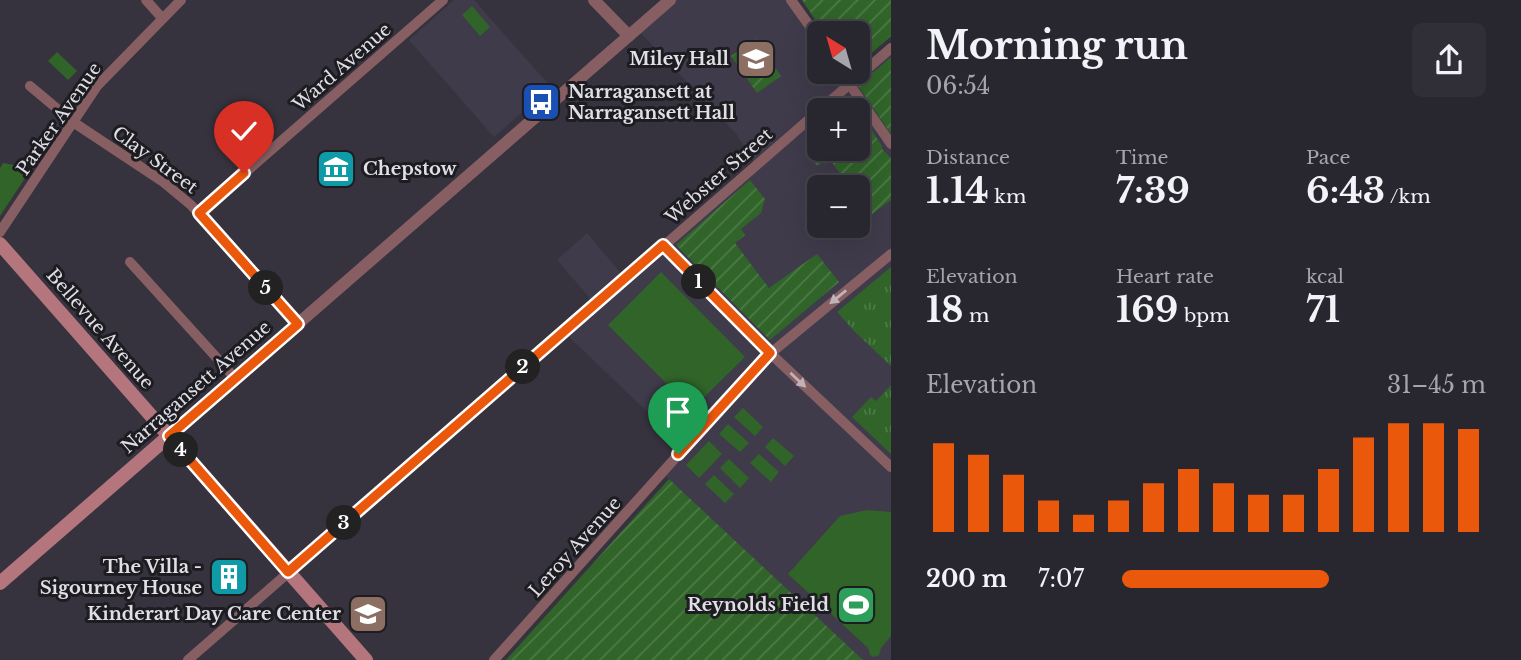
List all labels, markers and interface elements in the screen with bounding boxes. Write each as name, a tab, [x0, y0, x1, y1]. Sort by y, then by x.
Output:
street label: Ward Avenue	[288, 18, 396, 116]
north arrow	[807, 21, 870, 84]
map controls	[807, 21, 870, 238]
text: Morning run	[926, 22, 1188, 69]
button: share	[1412, 23, 1486, 97]
school or university icon: Miley Hall	[735, 38, 777, 80]
place label: Miley Hall	[629, 48, 730, 70]
street label: Parker Avenue	[12, 58, 106, 180]
text: 06:54	[926, 72, 990, 100]
bus stop icon: Narragansett at Narragansett Hall	[520, 81, 562, 123]
place label: Narragansett at Narragansett Hall	[568, 81, 735, 124]
button: +	[807, 98, 870, 161]
pin	[214, 101, 274, 173]
icon: check	[225, 112, 263, 150]
street label: Clay Street	[108, 122, 202, 198]
street label: Webster Street	[660, 123, 777, 229]
text: Distance	[926, 146, 1010, 169]
text: Time	[1116, 146, 1168, 169]
text: Pace	[1306, 146, 1350, 169]
museum icon: Chepstow	[315, 148, 357, 190]
place label: Chepstow	[363, 158, 457, 180]
text: 1.14	[926, 169, 989, 212]
text: 7:39	[1116, 169, 1190, 212]
text: 6:43	[1306, 169, 1385, 212]
button: −	[807, 175, 870, 238]
text: km	[989, 185, 1026, 208]
text: /km	[1385, 185, 1431, 208]
street label: Bellevue Avenue	[42, 264, 158, 394]
pin: 1	[682, 264, 716, 300]
text: Elevation	[926, 265, 1018, 288]
text: Heart rate	[1116, 265, 1214, 288]
text: kcal	[1306, 265, 1344, 288]
pin: 5	[248, 270, 284, 306]
text: 1	[694, 270, 703, 293]
text: 5	[260, 276, 271, 299]
text: 18	[926, 288, 964, 331]
text: 169	[1116, 288, 1178, 331]
text: 71	[1306, 288, 1340, 331]
one-way arrow	[830, 289, 847, 304]
text: m	[964, 304, 989, 327]
text: bpm	[1178, 304, 1230, 327]
street label: Narragansett Avenue	[117, 316, 275, 458]
pin: 2	[505, 350, 540, 384]
text: 2	[516, 355, 529, 378]
one-way arrow	[789, 371, 806, 387]
text: Elevation	[926, 371, 1037, 399]
text: 31–45 m	[1387, 371, 1486, 399]
pin	[648, 382, 708, 454]
icon: arrive	[659, 393, 697, 431]
pin: 4	[164, 433, 198, 468]
text: 4	[174, 438, 187, 461]
street label: Leroy Avenue	[524, 492, 626, 602]
pin: 3	[326, 505, 362, 540]
text: 3	[337, 511, 350, 534]
place label: The Villa - Sigourney House	[40, 556, 202, 599]
building icon: The Villa - Sigourney House	[208, 556, 250, 598]
text: 200 m	[926, 565, 1007, 593]
text: 7:07	[1038, 565, 1084, 593]
sports icon: Reynolds Field	[835, 584, 877, 626]
school or university icon: Kinderart Day Care Center	[347, 593, 389, 635]
place label: Reynolds Field	[687, 594, 830, 616]
place label: Kinderart Day Care Center	[87, 603, 341, 625]

